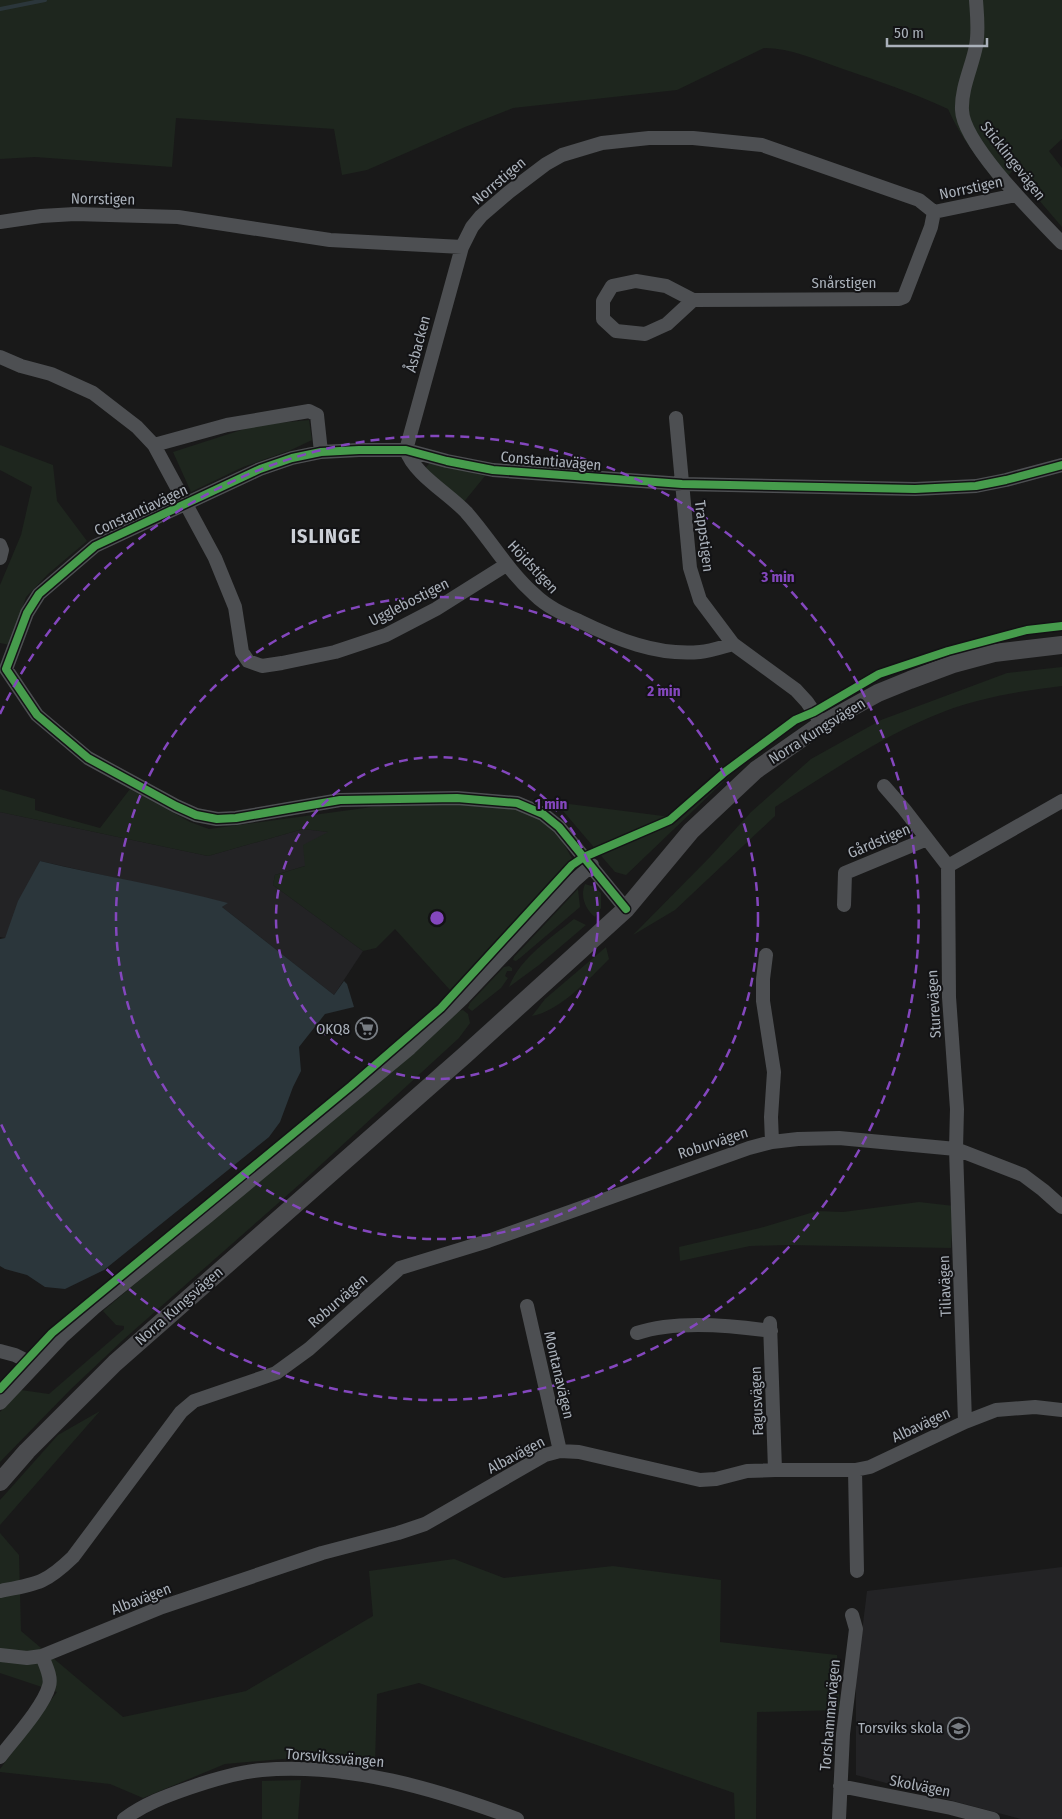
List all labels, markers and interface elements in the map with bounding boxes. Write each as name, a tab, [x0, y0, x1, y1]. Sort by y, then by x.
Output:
scale bar	[887, 15, 987, 47]
text: 50 m	[894, 24, 924, 42]
street label: Sticklingevägen	[977, 118, 1049, 204]
street label: Norrstigen	[469, 153, 529, 209]
street label: Norrstigen	[938, 172, 1004, 204]
street label: Norrstigen	[71, 189, 135, 209]
street label: Snårstigen	[812, 274, 876, 292]
street label: Åsbacken	[402, 314, 434, 374]
street label: Constantiavägen	[500, 448, 602, 474]
street label: Constantiavägen	[91, 480, 191, 540]
street label: Trappstigen	[691, 499, 717, 573]
district label: ISLINGE	[291, 524, 361, 548]
street label: Höjdstigen	[504, 537, 562, 597]
text: 3 min	[760, 568, 795, 586]
street label: Ugglebostigen	[366, 574, 452, 630]
text: 2 min	[646, 682, 681, 700]
street label: Norra Kungsvägen	[765, 694, 869, 768]
text: 1 min	[535, 795, 567, 813]
street label: Gårdstigen	[845, 820, 913, 862]
centre of rings	[428, 909, 446, 927]
street label: Sturevägen	[923, 969, 945, 1039]
supermarket icon: OKQ8	[354, 1017, 378, 1041]
place label: OKQ8	[316, 1020, 350, 1038]
street label: Roburvägen	[676, 1123, 750, 1163]
street label: Tiliavägen	[935, 1255, 955, 1317]
street label: Norra Kungsvägen	[131, 1263, 227, 1349]
street label: Roburvägen	[305, 1270, 371, 1332]
street label: Montanavägen	[540, 1329, 578, 1421]
street label: Fagusvägen	[747, 1366, 767, 1436]
street label: Albavägen	[889, 1404, 953, 1446]
street label: Albavägen	[484, 1432, 548, 1478]
street label: Albavägen	[109, 1579, 173, 1619]
street label: Torshammarvägen	[816, 1658, 844, 1772]
school or university icon: Torsviks skola	[947, 1716, 971, 1740]
place label: Torsviks skola	[858, 1719, 943, 1737]
street label: Torsvikssvängen	[285, 1745, 385, 1771]
street label: Skolvägen	[888, 1771, 952, 1801]

